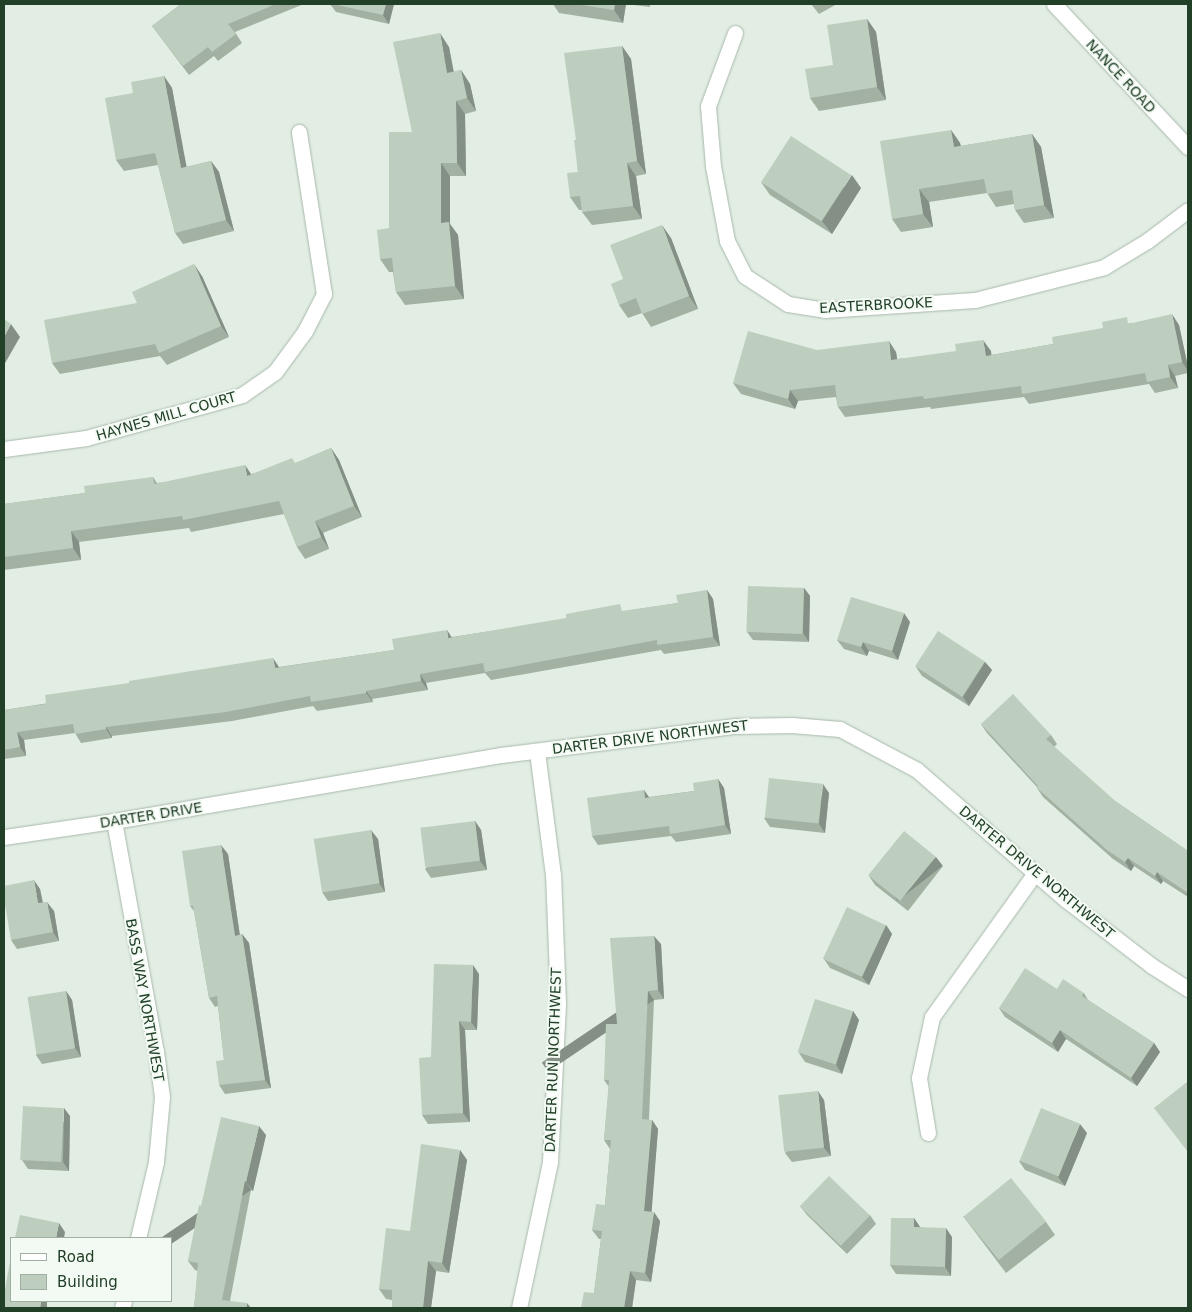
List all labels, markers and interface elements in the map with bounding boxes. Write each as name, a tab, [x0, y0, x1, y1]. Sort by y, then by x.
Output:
street label: NANCE ROAD	[1083, 36, 1159, 116]
street label: EASTERBROOKE	[819, 294, 933, 316]
street label: HAYNES MILL COURT	[94, 388, 238, 444]
street label: DARTER DRIVE NORTHWEST	[551, 717, 749, 757]
street label: DARTER DRIVE	[99, 799, 203, 831]
street label: DARTER DRIVE NORTHWEST	[956, 802, 1118, 942]
street label: BASS WAY NORTHWEST	[122, 917, 168, 1083]
street label: DARTER RUN NORTHWEST	[541, 967, 565, 1153]
legend	[10, 1237, 172, 1302]
text: Road	[57, 1248, 95, 1266]
text: Building	[57, 1273, 118, 1291]

